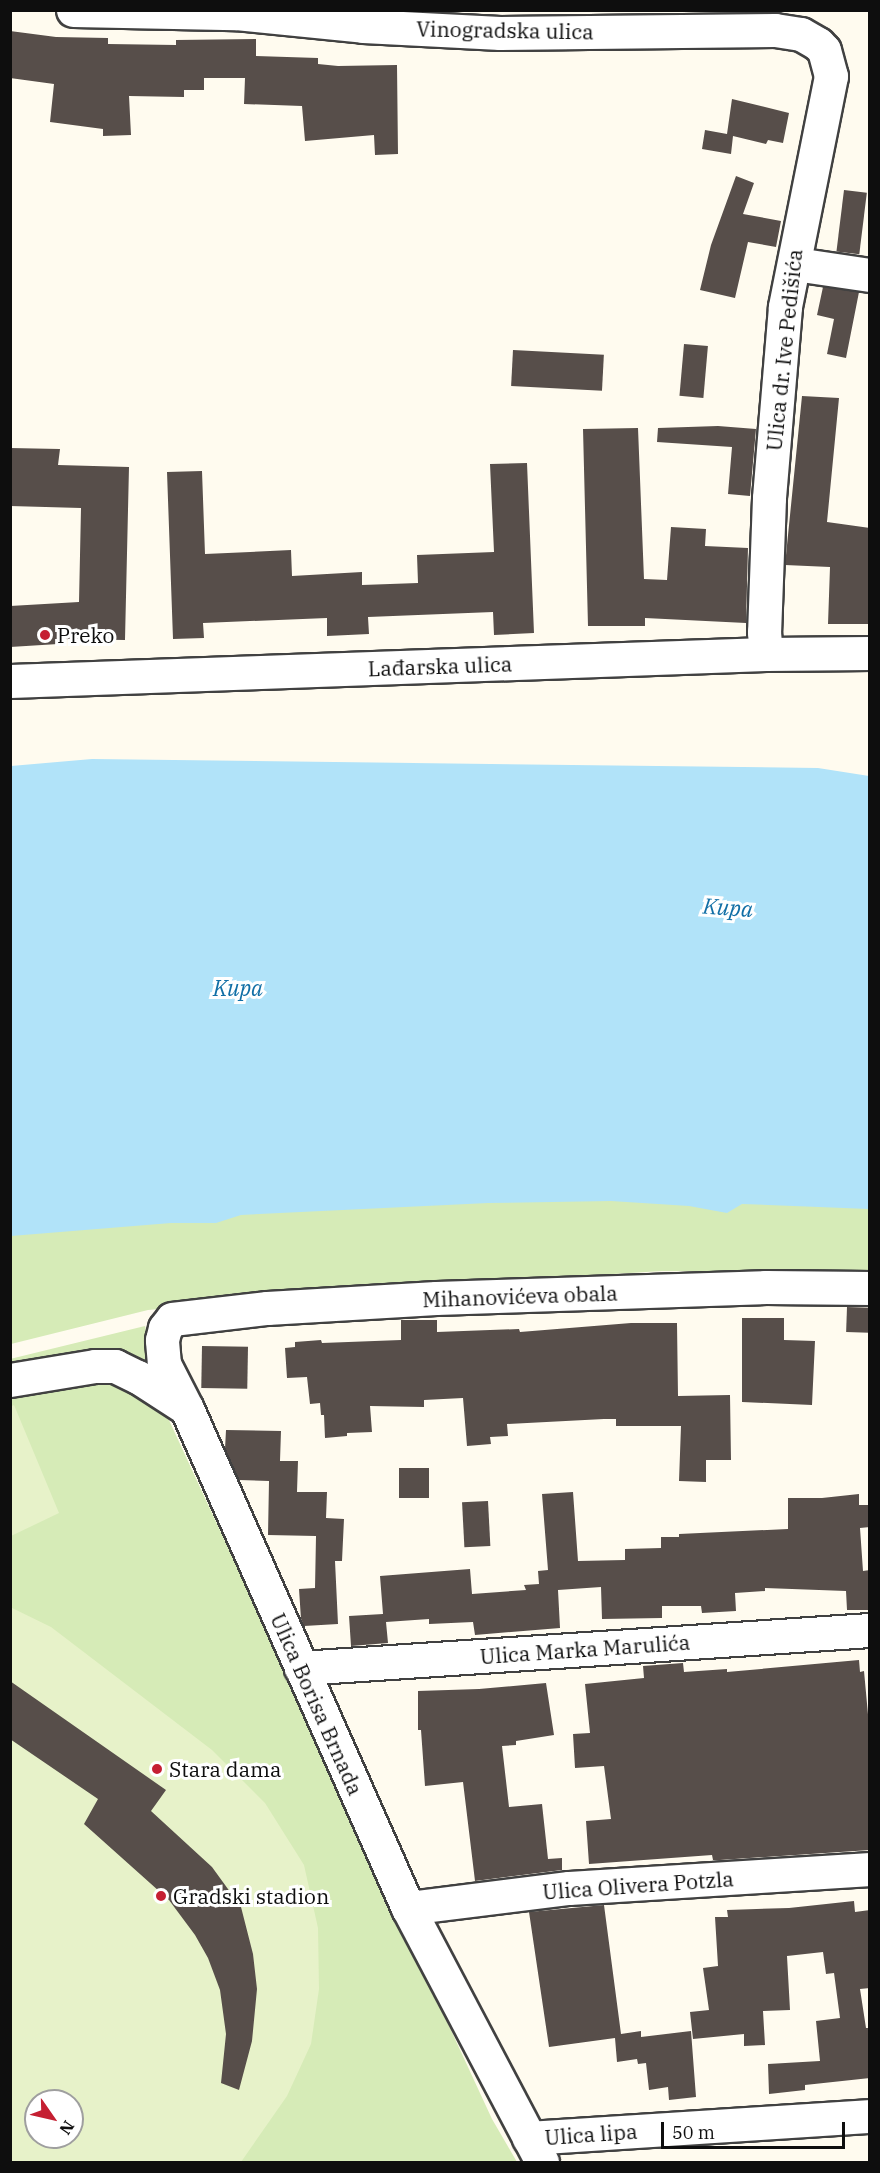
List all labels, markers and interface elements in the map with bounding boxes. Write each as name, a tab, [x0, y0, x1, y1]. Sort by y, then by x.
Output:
street label: Vinogradska ulica	[416, 16, 594, 44]
street label: Ulica dr. Ive Pedišića	[761, 248, 807, 452]
place label: Preko	[57, 622, 114, 648]
marker: Preko	[38, 628, 52, 642]
street label: Lađarska ulica	[367, 651, 513, 681]
water label: Kupa	[702, 892, 754, 922]
water label: Kupa	[213, 975, 263, 1001]
street label: Mihanovićeva obala	[422, 1280, 618, 1312]
street label: Ulica Borisa Brnada	[266, 1609, 368, 1799]
street label: Ulica Marka Marulića	[479, 1629, 691, 1669]
place label: Stara dama	[169, 1756, 282, 1782]
marker: Stara dama	[150, 1762, 164, 1776]
street label: Ulica Olivera Potzla	[542, 1866, 734, 1904]
place label: Gradski stadion	[173, 1883, 329, 1909]
marker: Gradski stadion	[154, 1889, 168, 1903]
north arrow	[24, 2089, 84, 2149]
scale bar	[664, 2110, 848, 2148]
text: N	[55, 2117, 79, 2139]
street label: Ulica lipa	[544, 2118, 638, 2150]
text: 50 m	[672, 2121, 715, 2144]

